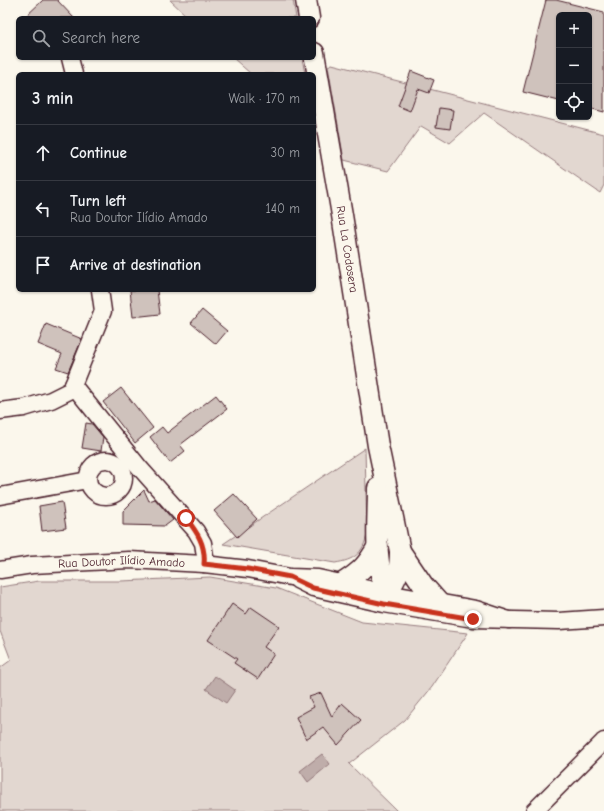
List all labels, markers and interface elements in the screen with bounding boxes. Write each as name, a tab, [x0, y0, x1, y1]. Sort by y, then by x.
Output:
map controls	[556, 12, 592, 120]
button: +	[556, 12, 592, 48]
search box	[16, 16, 316, 60]
icon: search	[30, 27, 52, 49]
text: Search here	[62, 29, 140, 47]
button: −	[556, 48, 592, 84]
button: locate	[556, 84, 592, 120]
text: 3 min	[32, 89, 73, 108]
text: Walk · 170 m	[228, 91, 300, 106]
icon: ahead	[32, 142, 54, 164]
text: Continue	[70, 144, 127, 162]
text: 30 m	[270, 145, 300, 160]
text: Turn left	[70, 192, 126, 210]
icon: left	[32, 198, 54, 220]
text: 140 m	[266, 201, 300, 216]
street label: Rua La Codosera	[334, 205, 361, 294]
text: Rua Doutor Ilídio Amado	[70, 210, 208, 225]
icon: arrive	[32, 254, 54, 276]
text: Arrive at destination	[70, 256, 201, 274]
route start	[177, 509, 195, 527]
street label: Rua Doutor Ilídio Amado	[58, 553, 185, 571]
route end	[464, 610, 482, 628]

